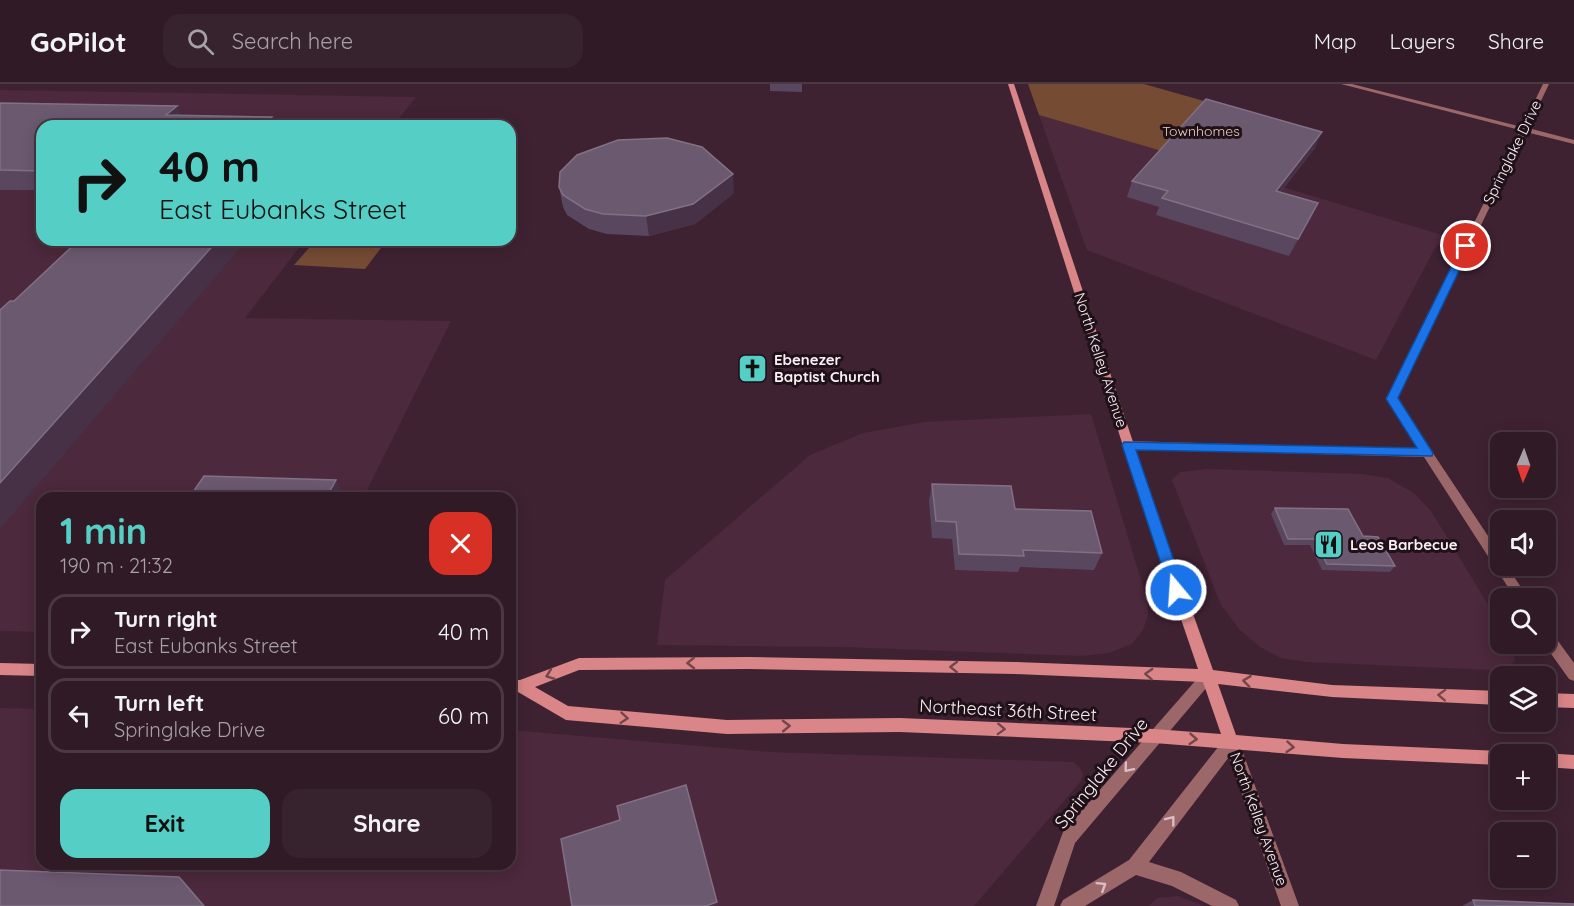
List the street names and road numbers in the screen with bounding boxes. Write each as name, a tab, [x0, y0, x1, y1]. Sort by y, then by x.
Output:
street label: Springlake Drive	[1479, 97, 1545, 207]
street label: North Kelley Avenue	[1070, 290, 1132, 430]
street label: Northeast 36th Street	[919, 694, 1097, 726]
street label: Springlake Drive	[1049, 713, 1153, 833]
street label: North Kelley Avenue	[1226, 750, 1292, 888]

